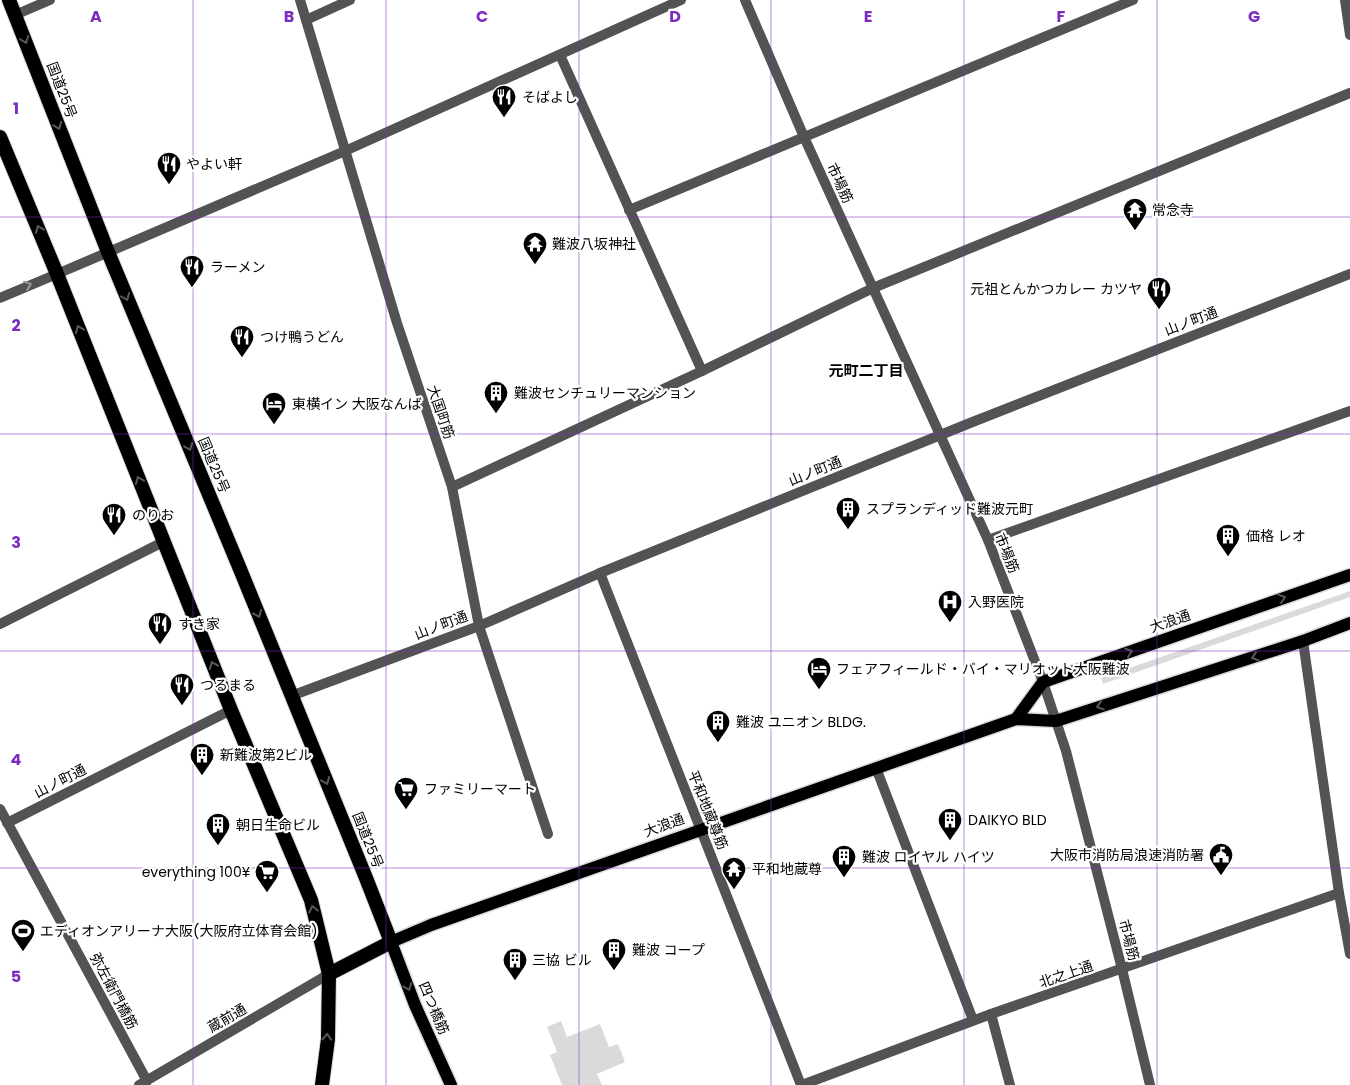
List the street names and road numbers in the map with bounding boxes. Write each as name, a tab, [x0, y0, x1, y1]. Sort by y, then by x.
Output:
street label: 国道25号	[42, 59, 82, 121]
street label: 市場筋	[822, 160, 858, 206]
street label: 山ノ町通	[1161, 302, 1221, 340]
street label: 大国町筋	[422, 382, 460, 442]
street label: 国道25号	[193, 434, 235, 496]
street label: 山ノ町通	[785, 451, 845, 491]
street label: 市場筋	[990, 530, 1024, 576]
street label: 大浪通	[1147, 605, 1193, 637]
street label: 山ノ町通	[411, 606, 471, 644]
street label: 山ノ町通	[31, 759, 89, 803]
street label: 平和地蔵尊筋	[683, 767, 733, 853]
street label: 大浪通	[641, 808, 687, 842]
street label: 国道25号	[348, 809, 388, 871]
street label: 市場筋	[1114, 917, 1144, 963]
street label: 弥左衛門橋筋	[85, 949, 143, 1033]
street label: 北之上通	[1036, 955, 1096, 993]
street label: 四つ橋筋	[414, 978, 454, 1038]
street label: 蔵前通	[204, 999, 250, 1037]

